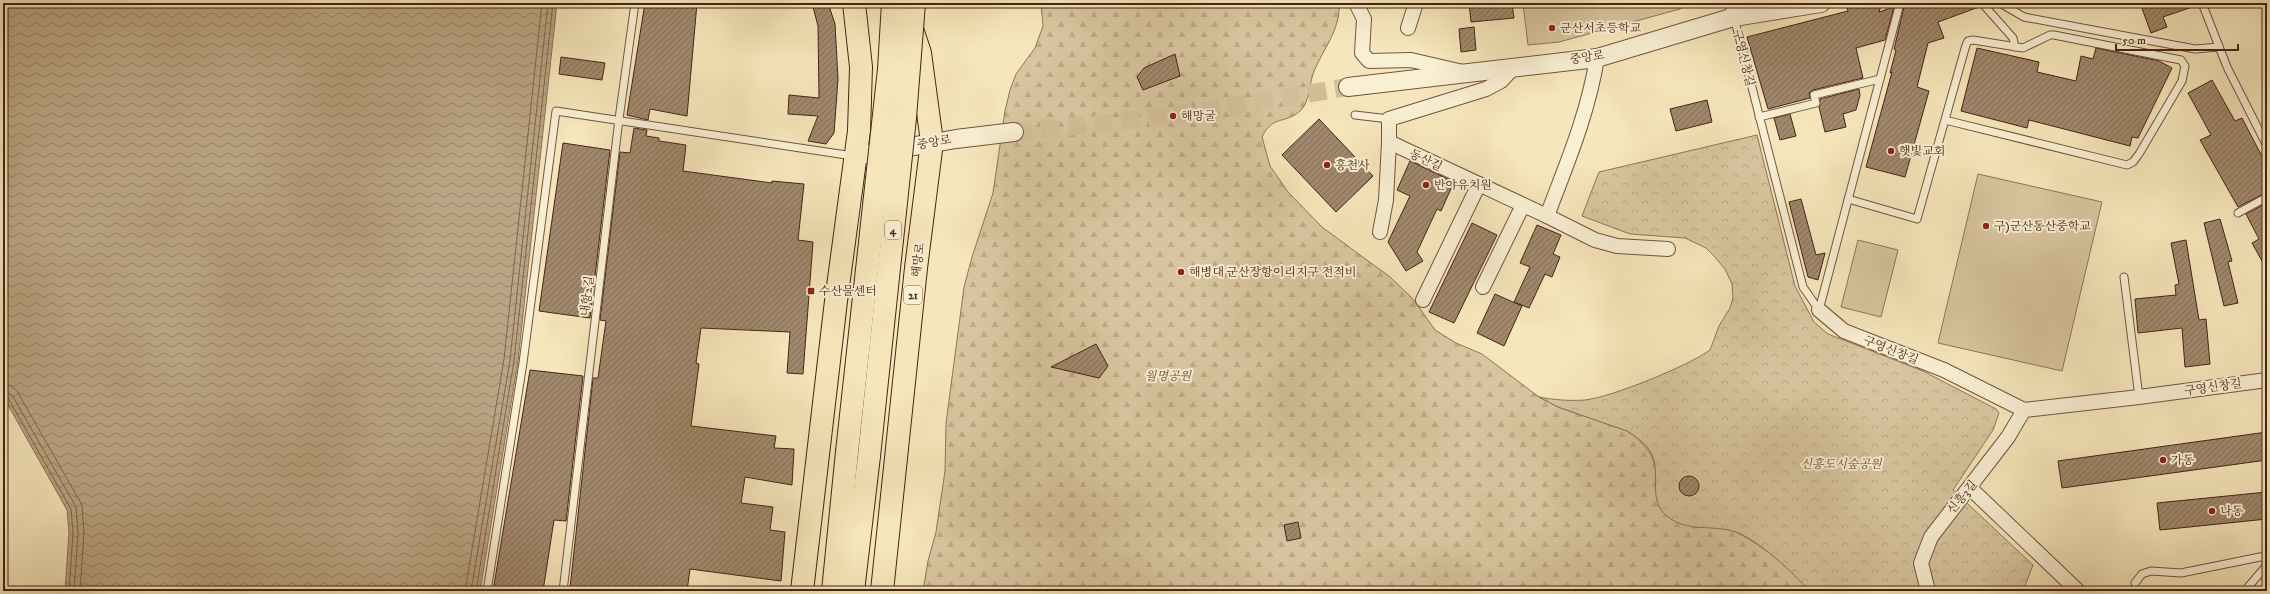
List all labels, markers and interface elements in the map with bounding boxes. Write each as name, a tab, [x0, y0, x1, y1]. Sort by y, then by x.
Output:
place label: 군산서초등학교	[1560, 21, 1642, 36]
marker: 군산서초등학교	[1547, 23, 1557, 33]
scale bar	[2116, 26, 2238, 52]
street label: 구영신창길	[1729, 28, 1758, 88]
text: 50 m	[2122, 33, 2146, 48]
street label: 중앙로	[1569, 48, 1606, 67]
place label: 해망굴	[1181, 109, 1216, 124]
marker: 해망굴	[1168, 111, 1178, 121]
street label: 중앙로	[916, 132, 953, 153]
place label: 햇빛교회	[1899, 144, 1945, 159]
street label: 동산길	[1407, 146, 1445, 175]
marker: 햇빛교회	[1886, 146, 1896, 156]
place label: 흥천사	[1335, 158, 1370, 173]
marker: 흥천사	[1322, 160, 1332, 170]
place label: 반야유치원	[1434, 178, 1492, 193]
marker: 반야유치원	[1421, 180, 1431, 190]
place label: 구)군산동산중학교	[1994, 219, 2091, 234]
road number: 4	[885, 221, 901, 239]
marker: 구)군산동산중학교	[1981, 221, 1991, 231]
street label: 해망로	[909, 241, 928, 278]
place label: 해병대 군산장항이리지구 전적비	[1189, 265, 1356, 280]
marker: 해병대 군산장항이리지구 전적비	[1176, 267, 1186, 277]
street label: 내항2길	[578, 275, 597, 317]
place label: 수산물센터	[819, 284, 877, 299]
marker: 수산물센터	[806, 286, 816, 296]
road number: 21	[904, 286, 922, 304]
street label: 구영신창길	[1861, 333, 1921, 368]
park label: 월명공원	[1145, 369, 1193, 384]
street label: 구영신창길	[2183, 376, 2243, 399]
place label: 가동	[2171, 453, 2195, 468]
marker: 가동	[2158, 455, 2168, 465]
park label: 신흥도시숲공원	[1800, 457, 1883, 472]
street label: 신흥3길	[1944, 477, 1981, 517]
place label: 나동	[2220, 504, 2244, 519]
marker: 나동	[2207, 506, 2217, 516]

